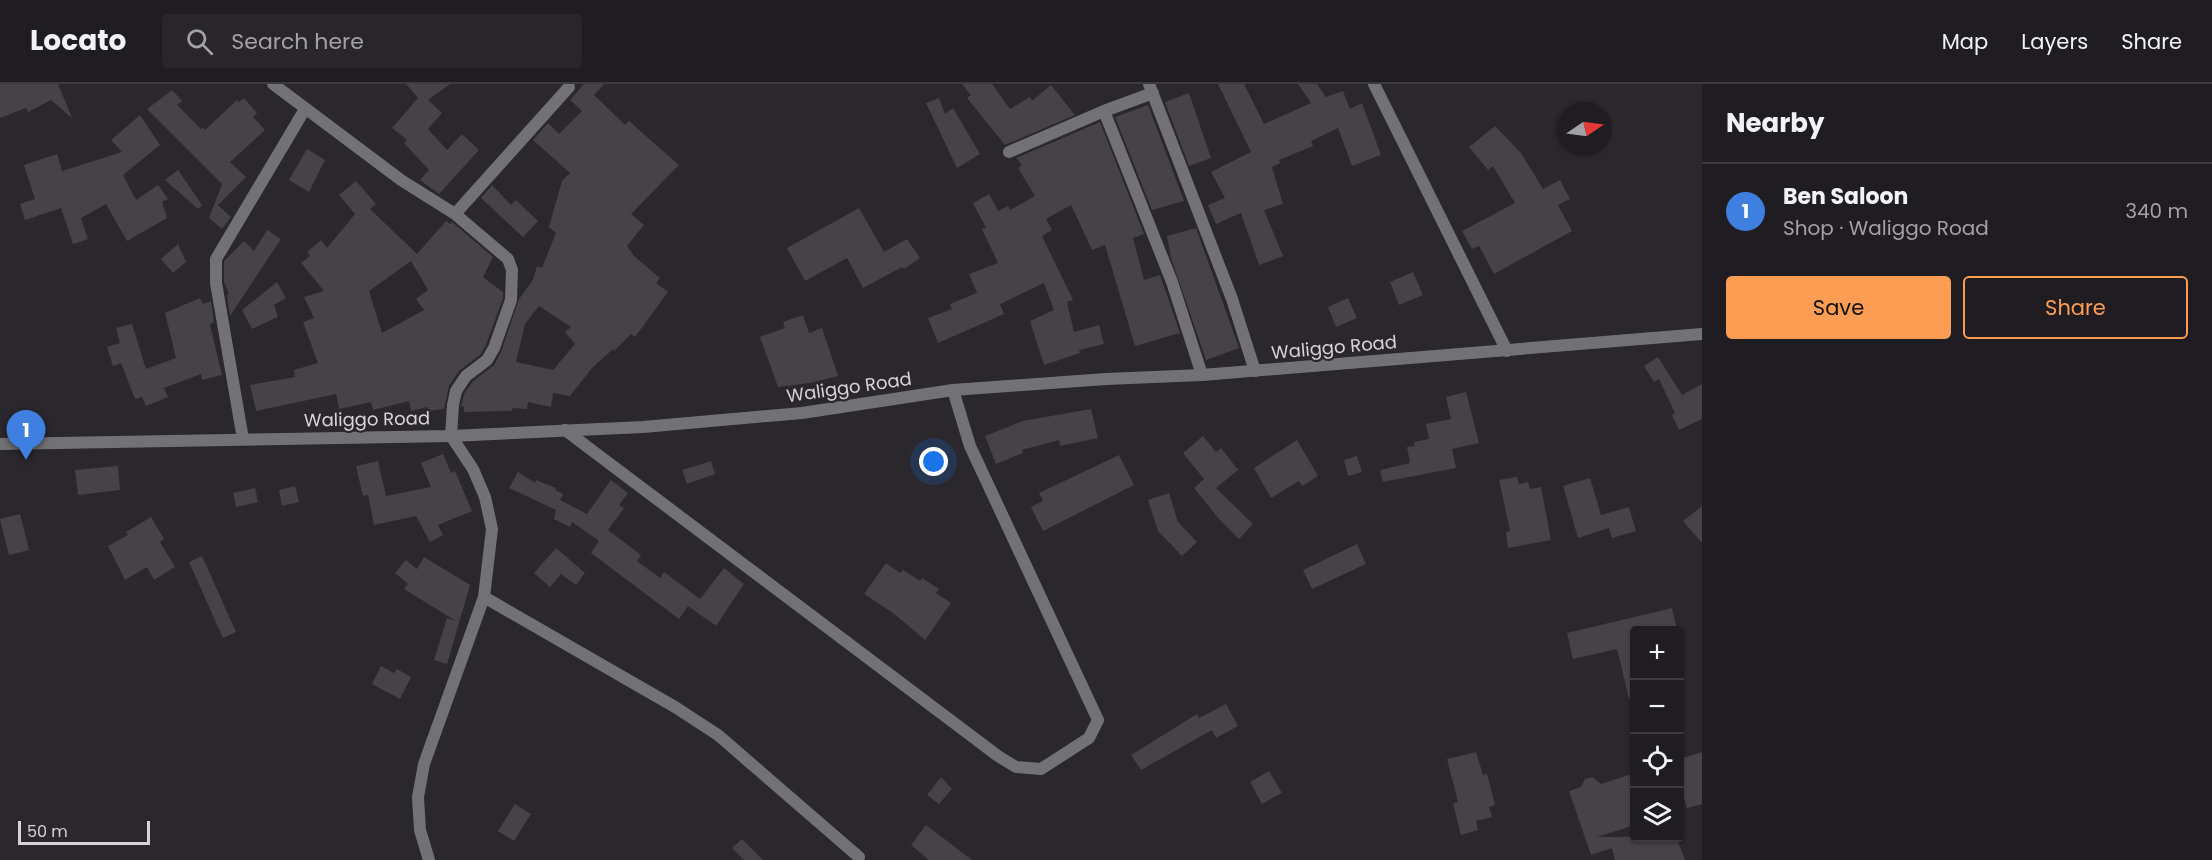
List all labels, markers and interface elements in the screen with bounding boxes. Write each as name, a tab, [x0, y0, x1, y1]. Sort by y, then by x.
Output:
search box	[162, 14, 582, 68]
text: Locato	[30, 21, 126, 60]
icon: search	[183, 25, 216, 58]
text: Search here	[231, 26, 364, 57]
text: Map	[1942, 27, 1988, 56]
text: Layers	[2021, 27, 2088, 56]
text: Share	[2121, 27, 2182, 56]
north arrow	[1558, 102, 1612, 156]
text: Nearby	[1726, 105, 1824, 141]
text: Ben Saloon	[1783, 181, 1908, 212]
text: 1	[1742, 197, 1749, 225]
text: 340 m	[2125, 197, 2188, 225]
text: Shop · Waliggo Road	[1783, 214, 1989, 242]
button: Save	[1726, 276, 1951, 339]
button: Share	[1963, 276, 2188, 339]
street label: Waliggo Road	[1270, 329, 1398, 365]
street label: Waliggo Road	[785, 366, 913, 408]
street label: Waliggo Road	[304, 405, 430, 433]
pin: 1	[6, 410, 46, 460]
your location	[919, 447, 948, 476]
map controls	[1630, 626, 1684, 842]
button: +	[1630, 626, 1684, 680]
button: −	[1630, 680, 1684, 734]
button: locate	[1630, 734, 1684, 788]
button: layers	[1630, 788, 1684, 842]
scale bar	[18, 818, 150, 846]
text: 50 m	[27, 820, 68, 843]

